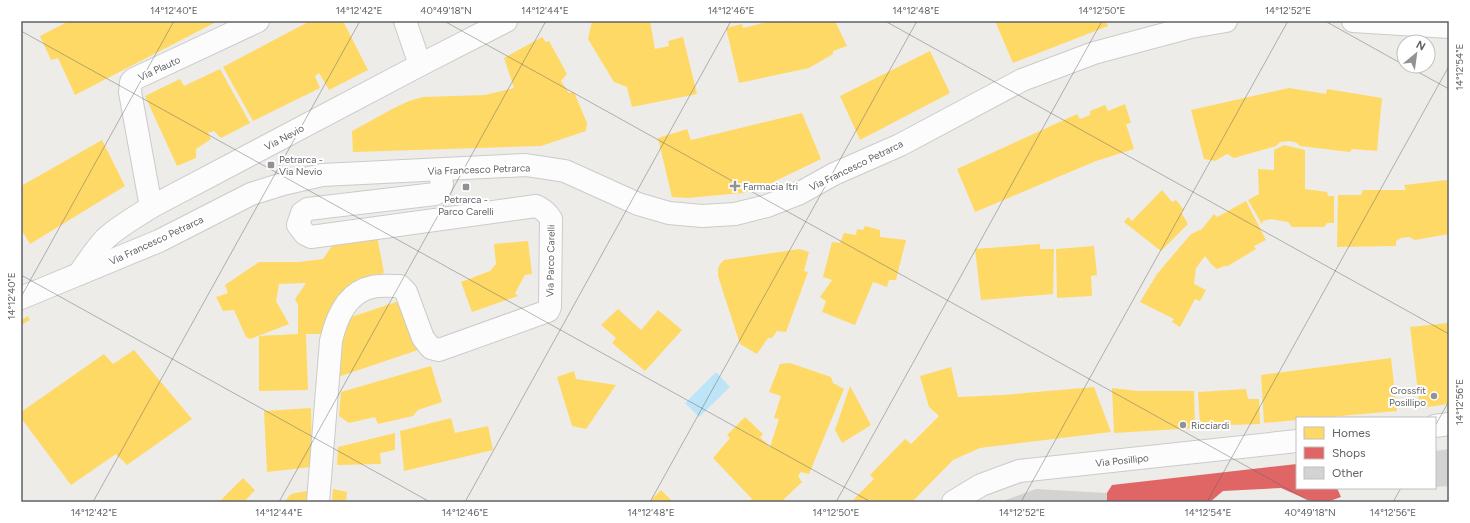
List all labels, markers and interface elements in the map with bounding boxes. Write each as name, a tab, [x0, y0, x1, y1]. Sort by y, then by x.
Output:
text: 14°12'40"E	[150, 4, 198, 17]
text: 14°12'42"E	[336, 4, 382, 17]
text: 40°49'18"N	[420, 4, 472, 17]
text: 14°12'44"E	[521, 4, 569, 17]
text: 14°12'46"E	[708, 4, 754, 17]
text: 14°12'48"E	[892, 4, 940, 17]
text: 14°12'50"E	[1078, 4, 1126, 17]
text: 14°12'52"E	[1265, 4, 1311, 17]
north arrow	[1396, 34, 1436, 74]
text: N	[1414, 38, 1427, 53]
text: 14°12'54"E	[1453, 44, 1466, 90]
street label: Via Plauto	[136, 53, 183, 84]
street label: Via Nevio	[262, 121, 307, 153]
street label: Via Francesco Petrarca	[807, 137, 905, 194]
place label: Petrarca - Via Nevio	[279, 153, 323, 178]
marker: Petrarca - Via Nevio	[266, 160, 276, 170]
street label: Via Francesco Petrarca	[427, 161, 531, 178]
place label: Farmacia Itri	[743, 180, 798, 193]
marker: Farmacia Itri	[730, 181, 740, 191]
marker: Petrarca - Parco Carelli	[461, 182, 471, 192]
place label: Petrarca - Parco Carelli	[438, 193, 494, 218]
street label: Via Francesco Petrarca	[107, 213, 206, 268]
street label: Via Parco Carelli	[543, 225, 558, 297]
text: 14°12'40"E	[5, 272, 18, 320]
text: 14°12'56"E	[1453, 379, 1466, 425]
place label: Crossfit Posillipo	[1389, 384, 1426, 409]
marker: Crossfit Posillipo	[1429, 391, 1439, 401]
legend	[1296, 417, 1436, 489]
place label: Ricciardi	[1191, 419, 1229, 432]
marker: Ricciardi	[1178, 420, 1188, 430]
text: Homes	[1332, 426, 1371, 440]
text: Shops	[1332, 446, 1366, 460]
street label: Via Posillipo	[1095, 451, 1150, 470]
text: Other	[1332, 466, 1363, 480]
text: 14°12'42"E	[71, 506, 117, 519]
text: 14°12'44"E	[255, 506, 303, 519]
text: 14°12'46"E	[442, 506, 488, 519]
text: 14°12'48"E	[627, 506, 675, 519]
text: 14°12'50"E	[812, 506, 860, 519]
text: 14°12'52"E	[999, 506, 1045, 519]
text: 14°12'54"E	[1185, 506, 1231, 519]
text: 40°49'18"N	[1284, 506, 1336, 519]
text: 14°12'56"E	[1370, 506, 1416, 519]

